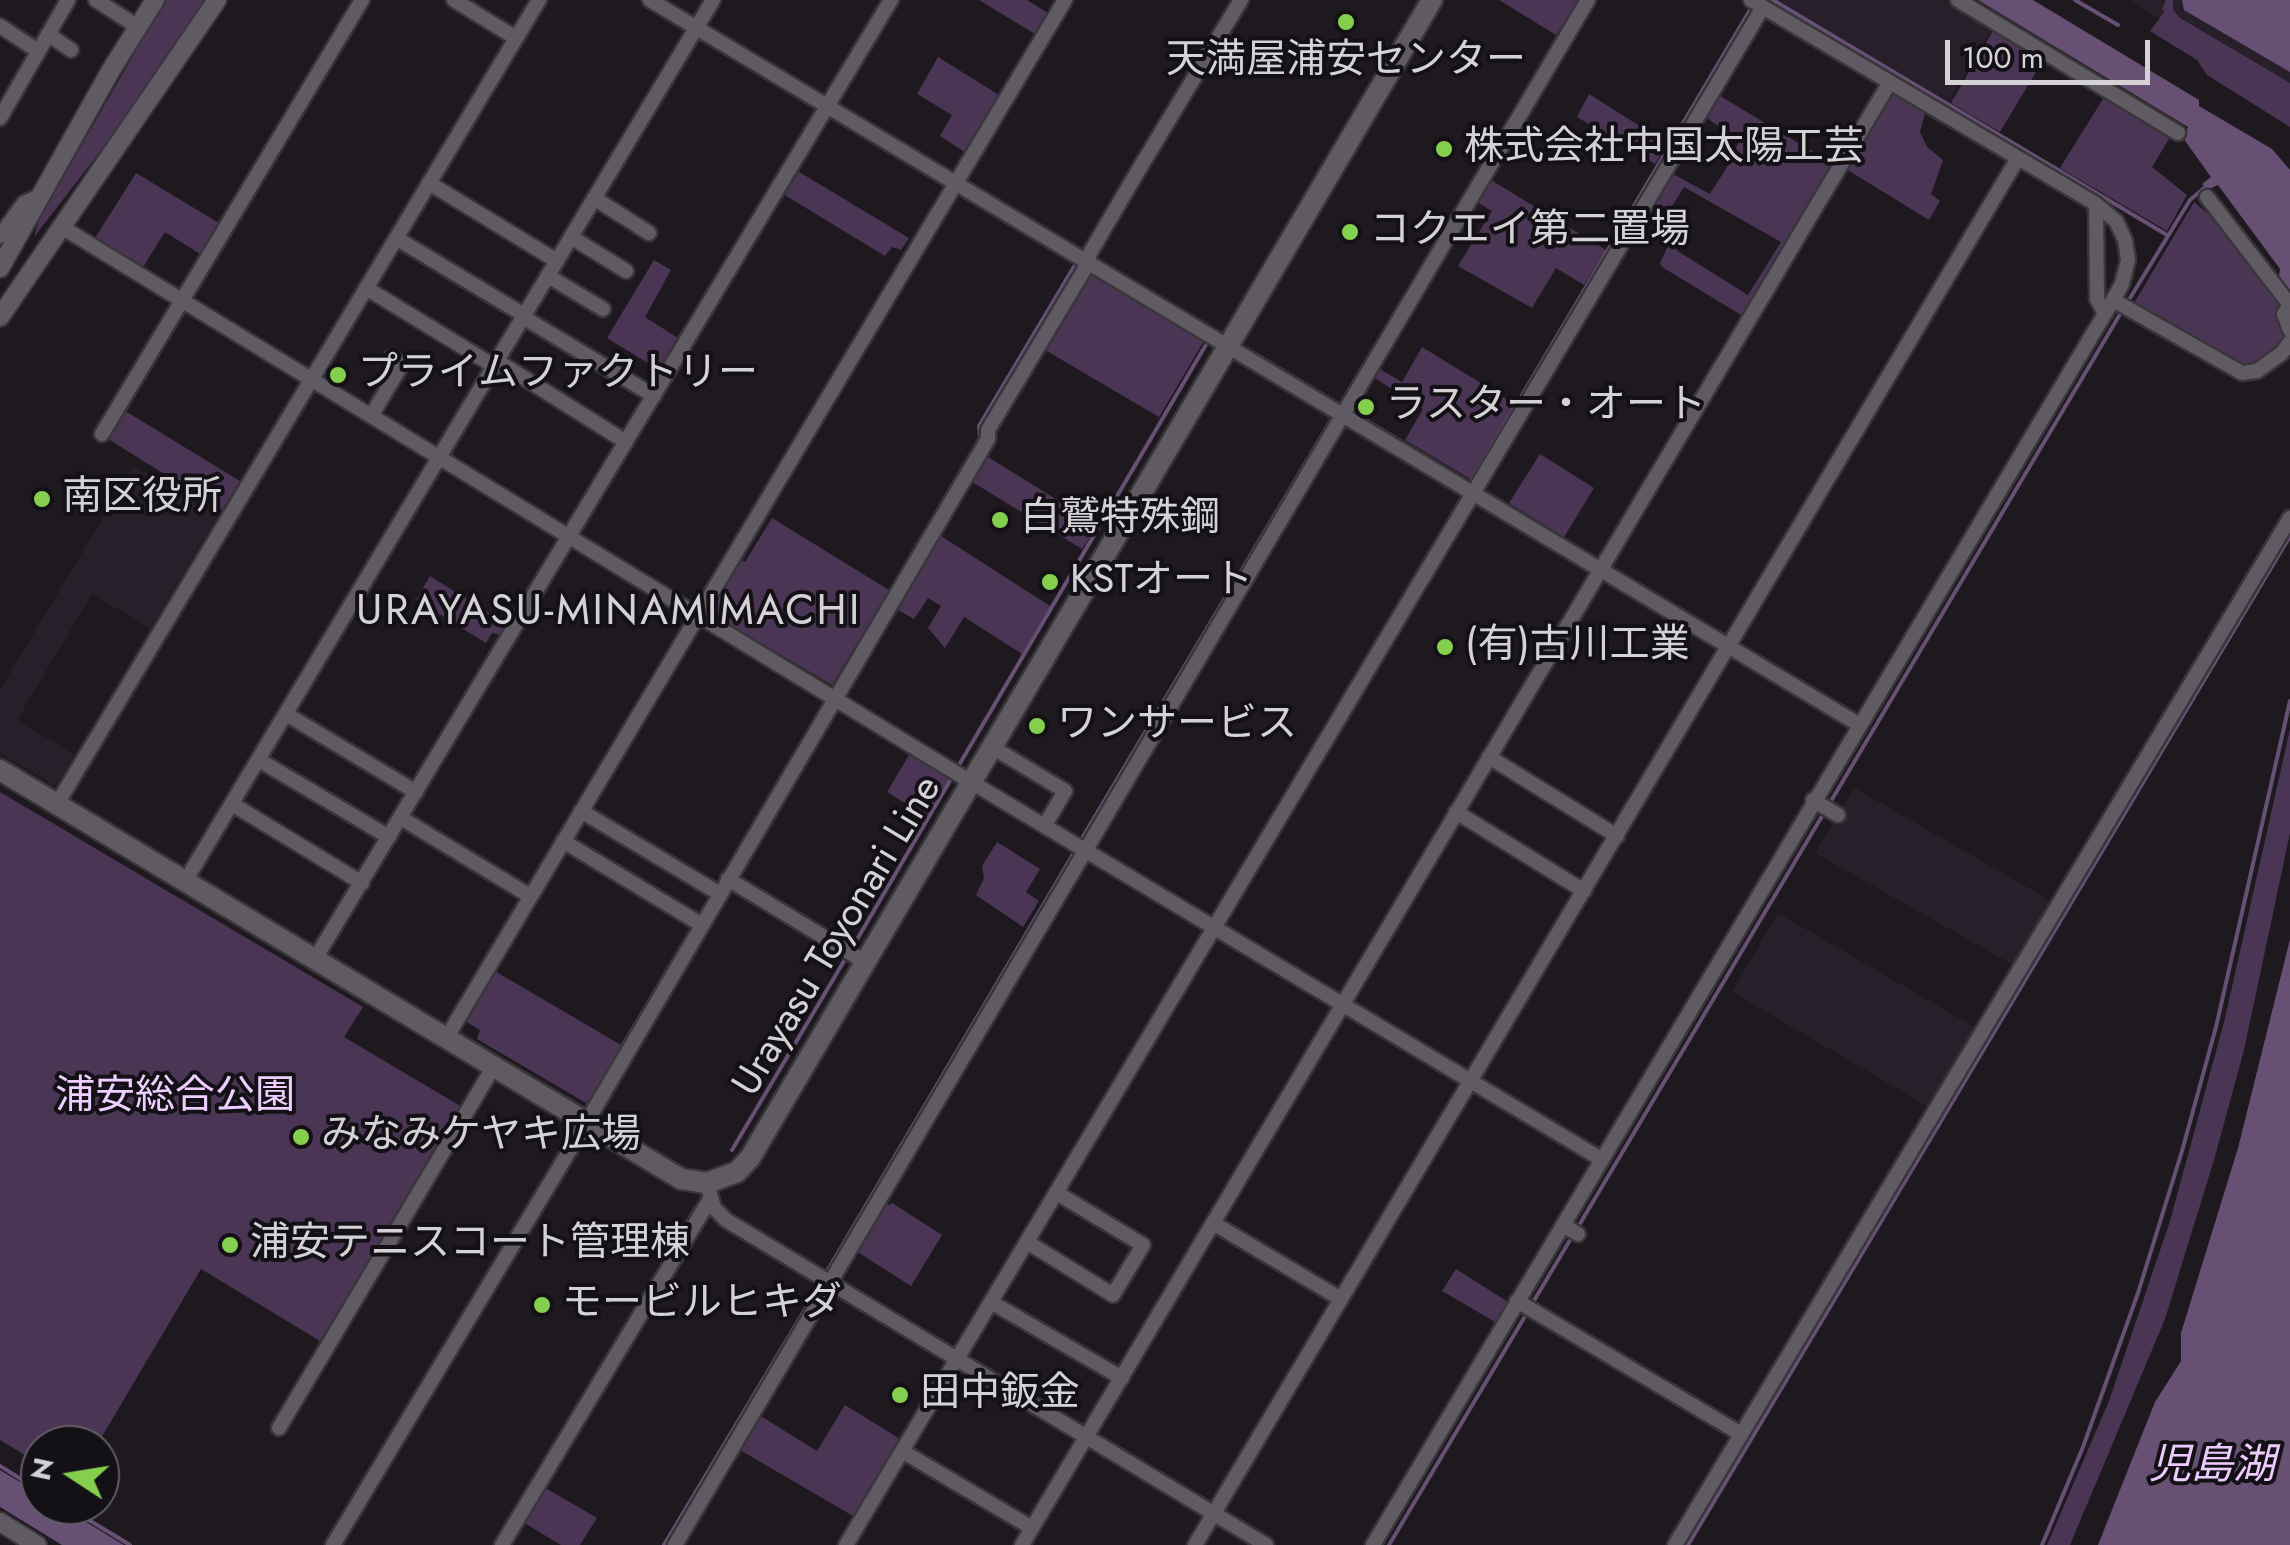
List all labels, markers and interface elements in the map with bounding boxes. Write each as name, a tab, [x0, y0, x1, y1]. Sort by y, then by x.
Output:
marker: 天満屋浦安センター	[1335, 11, 1357, 33]
scale bar	[1950, 20, 2155, 82]
text: 100 m	[1962, 36, 2044, 79]
place label: 天満屋浦安センター	[1166, 38, 1526, 86]
place label: 株式会社中国太陽工芸	[1464, 125, 1864, 173]
marker: 株式会社中国太陽工芸	[1433, 138, 1455, 160]
place label: コクエイ第二置場	[1370, 208, 1690, 256]
marker: コクエイ第二置場	[1339, 221, 1361, 243]
place label: プライムファクトリー	[358, 351, 758, 399]
marker: プライムファクトリー	[327, 364, 349, 386]
place label: ラスター・オート	[1386, 383, 1706, 431]
marker: ラスター・オート	[1355, 396, 1377, 418]
place label: 南区役所	[62, 475, 222, 523]
marker: 南区役所	[31, 488, 53, 510]
place label: 白鷲特殊鋼	[1020, 496, 1220, 544]
marker: 白鷲特殊鋼	[989, 509, 1011, 531]
place label: KSTオート	[1070, 558, 1253, 606]
marker: KSTオート	[1039, 571, 1061, 593]
district label: URAYASU-MINAMIMACHI	[356, 589, 862, 639]
place label: (有)古川工業	[1465, 623, 1690, 671]
marker: (有)古川工業	[1434, 636, 1456, 658]
place label: ワンサービス	[1057, 702, 1297, 750]
marker: ワンサービス	[1026, 715, 1048, 737]
street label: Urayasu Toyonari Line	[724, 768, 954, 1106]
park label: 浦安総合公園	[55, 1074, 295, 1122]
place label: みなみケヤキ広場	[321, 1113, 641, 1161]
marker: みなみケヤキ広場	[290, 1126, 312, 1148]
place label: 浦安テニスコート管理棟	[250, 1221, 690, 1269]
marker: 浦安テニスコート管理棟	[219, 1234, 241, 1256]
place label: モービルヒキダ	[562, 1281, 842, 1329]
marker: モービルヒキダ	[531, 1294, 553, 1316]
place label: 田中鈑金	[920, 1371, 1080, 1419]
marker: 田中鈑金	[889, 1384, 911, 1406]
north arrow	[20, 1425, 120, 1525]
water label: 児島湖	[2149, 1443, 2275, 1493]
text: N	[20, 1454, 64, 1484]

